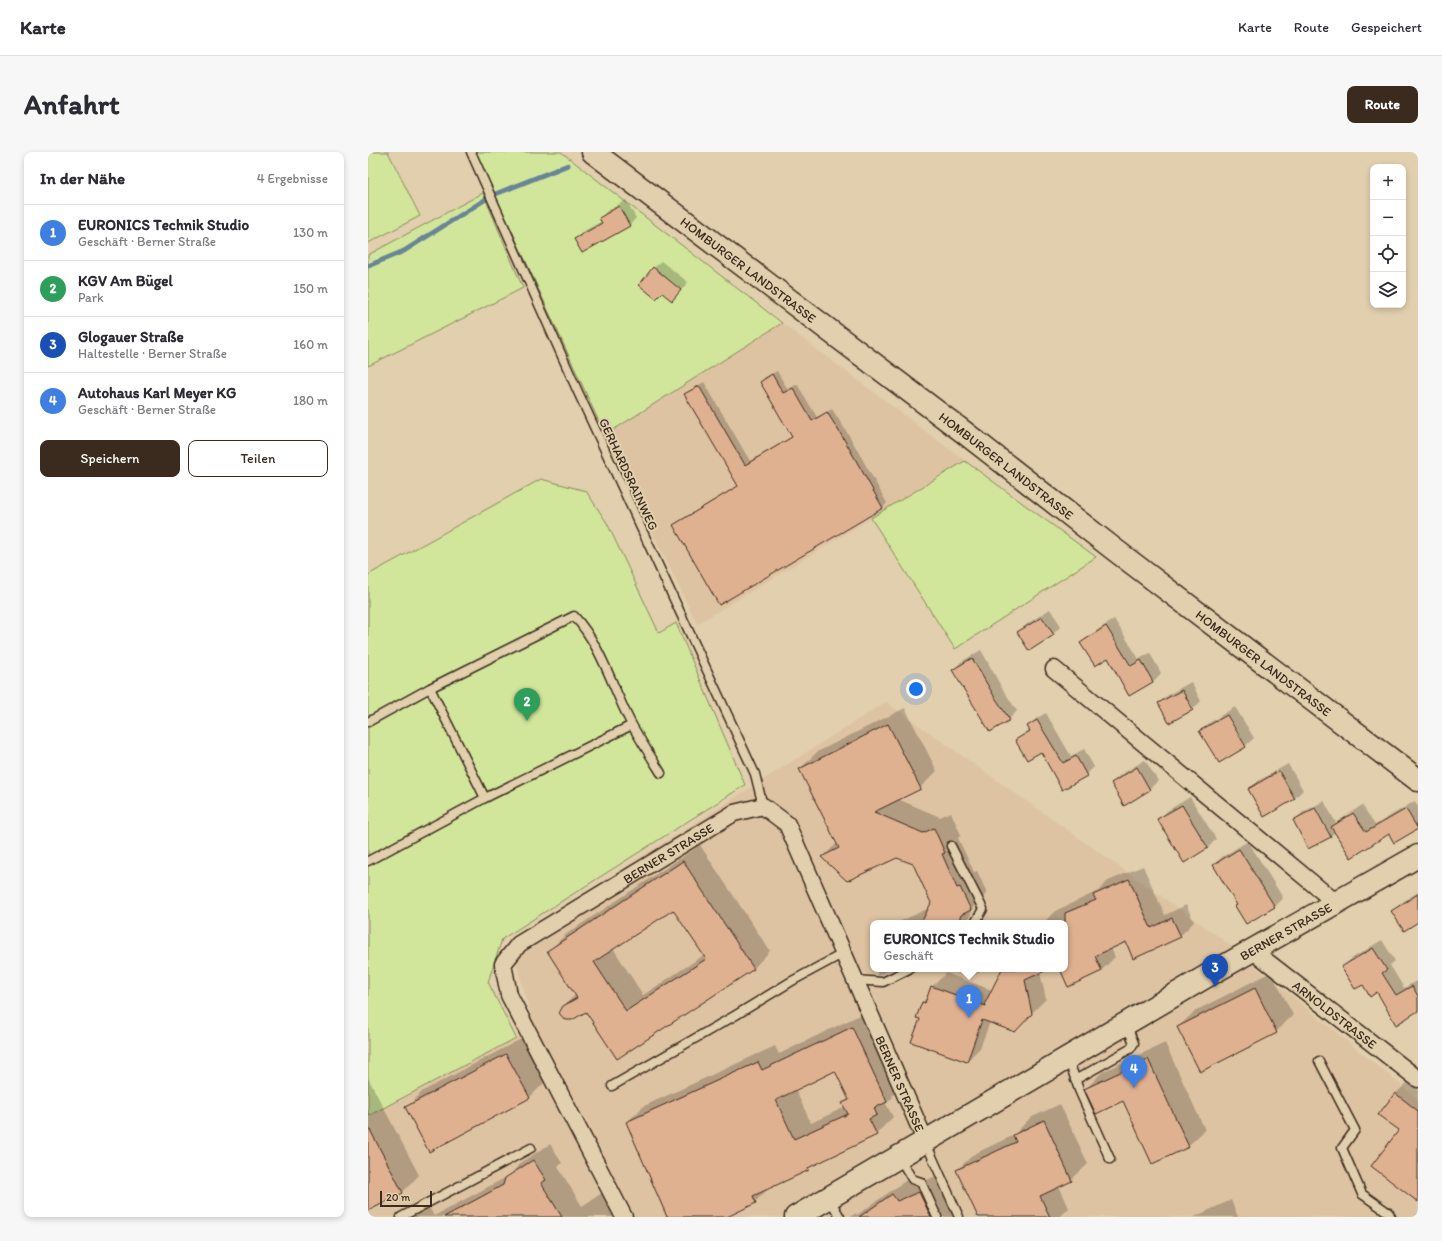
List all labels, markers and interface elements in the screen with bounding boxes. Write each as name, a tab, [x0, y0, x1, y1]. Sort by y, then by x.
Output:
text: Karte	[20, 16, 66, 39]
text: Karte	[1238, 19, 1272, 36]
text: Route	[1294, 19, 1329, 36]
text: Gespeichert	[1351, 19, 1422, 36]
button: Route	[1347, 86, 1418, 123]
text: Anfahrt	[24, 87, 119, 121]
map controls	[1370, 164, 1406, 308]
button: +	[1370, 164, 1406, 200]
text: In der Nähe	[40, 168, 125, 188]
text: 4 Ergebnisse	[257, 171, 328, 186]
button: −	[1370, 200, 1406, 236]
street label: HOMBURGER LANDSTRASSE	[677, 214, 819, 326]
text: EURONICS Technik Studio	[78, 216, 249, 234]
text: 1	[50, 225, 56, 240]
text: 130 m	[293, 225, 328, 240]
text: Geschäft · Berner Straße	[78, 234, 216, 249]
button: locate	[1370, 236, 1406, 272]
text: KGV Am Bügel	[78, 272, 173, 290]
button: layers	[1370, 272, 1406, 308]
text: 2	[50, 281, 56, 296]
text: 150 m	[293, 281, 328, 296]
text: Park	[78, 290, 104, 305]
text: Glogauer Straße	[78, 328, 184, 346]
text: 3	[49, 337, 57, 352]
text: 160 m	[293, 337, 328, 352]
text: Haltestelle · Berner Straße	[78, 346, 227, 361]
text: Autohaus Karl Meyer KG	[78, 384, 236, 402]
text: 4	[49, 393, 57, 408]
text: 180 m	[293, 393, 328, 408]
text: Geschäft · Berner Straße	[78, 402, 216, 417]
street label: HOMBURGER LANDSTRASSE	[936, 409, 1076, 523]
street label: GERHARDSRAINWEG	[596, 416, 661, 533]
button: Speichern	[40, 440, 180, 477]
button: Teilen	[188, 440, 328, 477]
street label: HOMBURGER LANDSTRASSE	[1193, 607, 1334, 719]
your location	[906, 679, 926, 699]
pin: 2	[514, 688, 540, 721]
street label: BERNER STRASSE	[621, 820, 716, 887]
street label: BERNER STRASSE	[1237, 900, 1334, 964]
popup	[870, 920, 1068, 972]
text: EURONICS Technik Studio	[883, 930, 1055, 948]
text: Geschäft	[883, 948, 934, 963]
pin: 3	[1202, 954, 1228, 987]
street label: ARNOLDSTRASSE	[1290, 978, 1380, 1052]
pin: 1	[956, 985, 982, 1018]
street label: BERNER STRASSE	[872, 1033, 927, 1134]
pin: 4	[1121, 1055, 1147, 1088]
scale bar	[380, 1189, 432, 1208]
text: 20 m	[386, 1191, 410, 1204]

